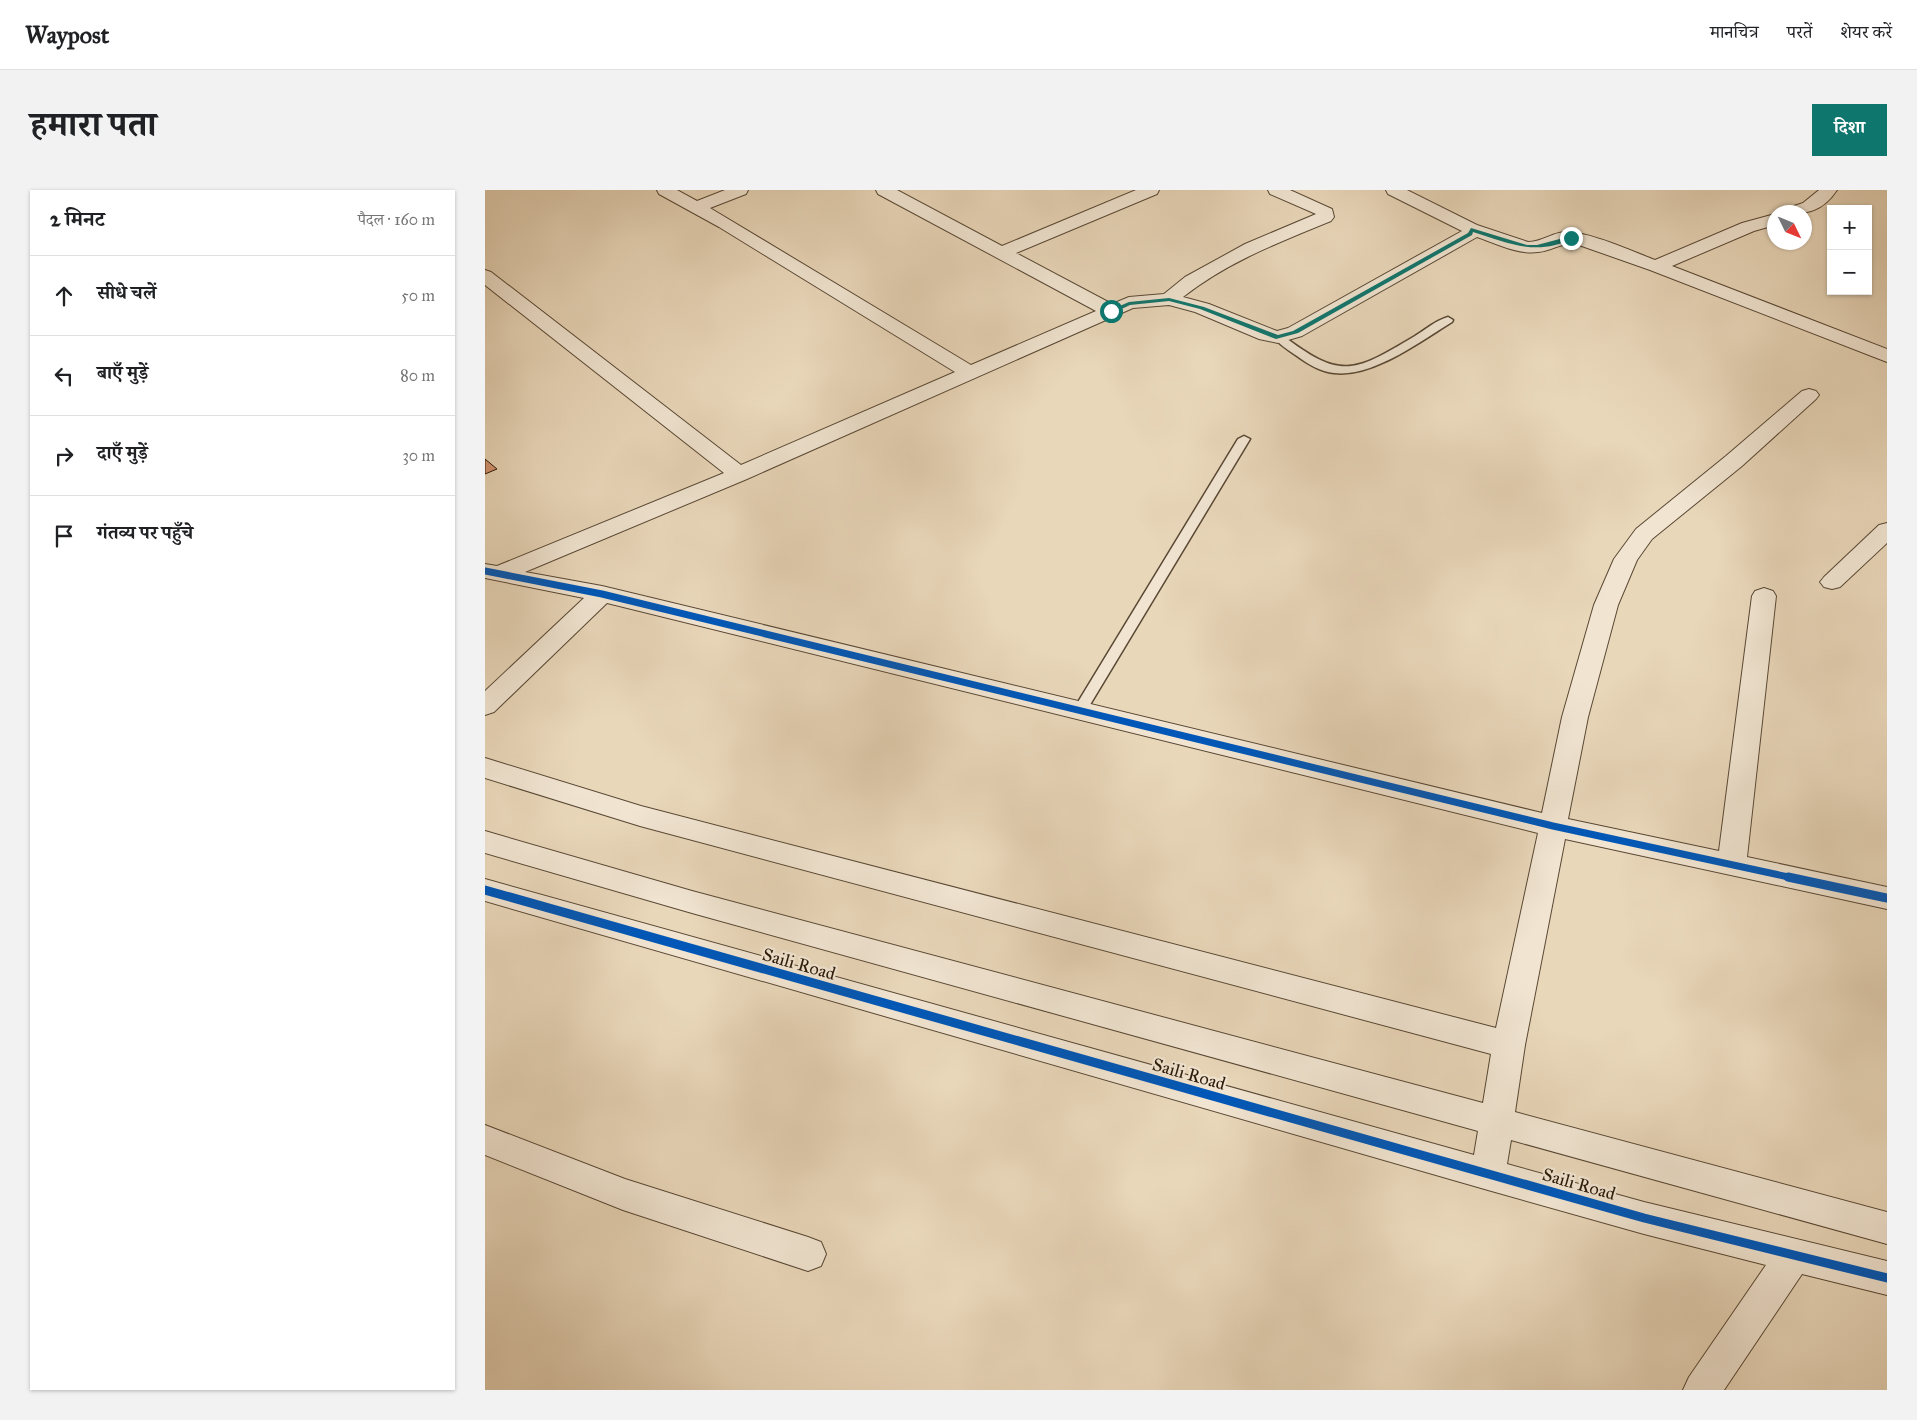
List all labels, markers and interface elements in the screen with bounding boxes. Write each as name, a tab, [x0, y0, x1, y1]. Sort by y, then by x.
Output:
text: Waypost	[25, 20, 109, 50]
text: मानचित्र	[1710, 21, 1759, 43]
text: परतें	[1787, 21, 1812, 43]
text: शेयर करें	[1840, 21, 1892, 43]
text: हमारा पता	[30, 103, 157, 146]
button: दिशा	[1812, 104, 1887, 156]
north arrow	[1767, 205, 1812, 250]
map controls	[1827, 205, 1872, 295]
button: +	[1827, 205, 1872, 250]
text: 2 मिनट	[50, 206, 105, 232]
text: पैदल · 160 m	[358, 210, 435, 229]
route end	[1560, 227, 1583, 250]
button: −	[1827, 250, 1872, 295]
text: सीधे चलें	[97, 281, 156, 304]
icon: ahead	[50, 282, 78, 310]
text: 50 m	[401, 286, 435, 305]
route start	[1100, 300, 1123, 323]
text: बाएँ मुड़ें	[97, 361, 148, 384]
icon: left	[50, 362, 78, 390]
text: 80 m	[400, 366, 435, 385]
text: दाएँ मुड़ें	[97, 441, 148, 464]
icon: right	[50, 442, 78, 470]
text: 30 m	[402, 446, 435, 465]
text: गंतव्य पर पहुँचे	[97, 521, 193, 544]
icon: arrive	[50, 522, 78, 550]
street label: Saili Road	[760, 943, 838, 985]
street label: Saili Road	[1150, 1053, 1228, 1095]
street label: Saili Road	[1540, 1163, 1618, 1205]

